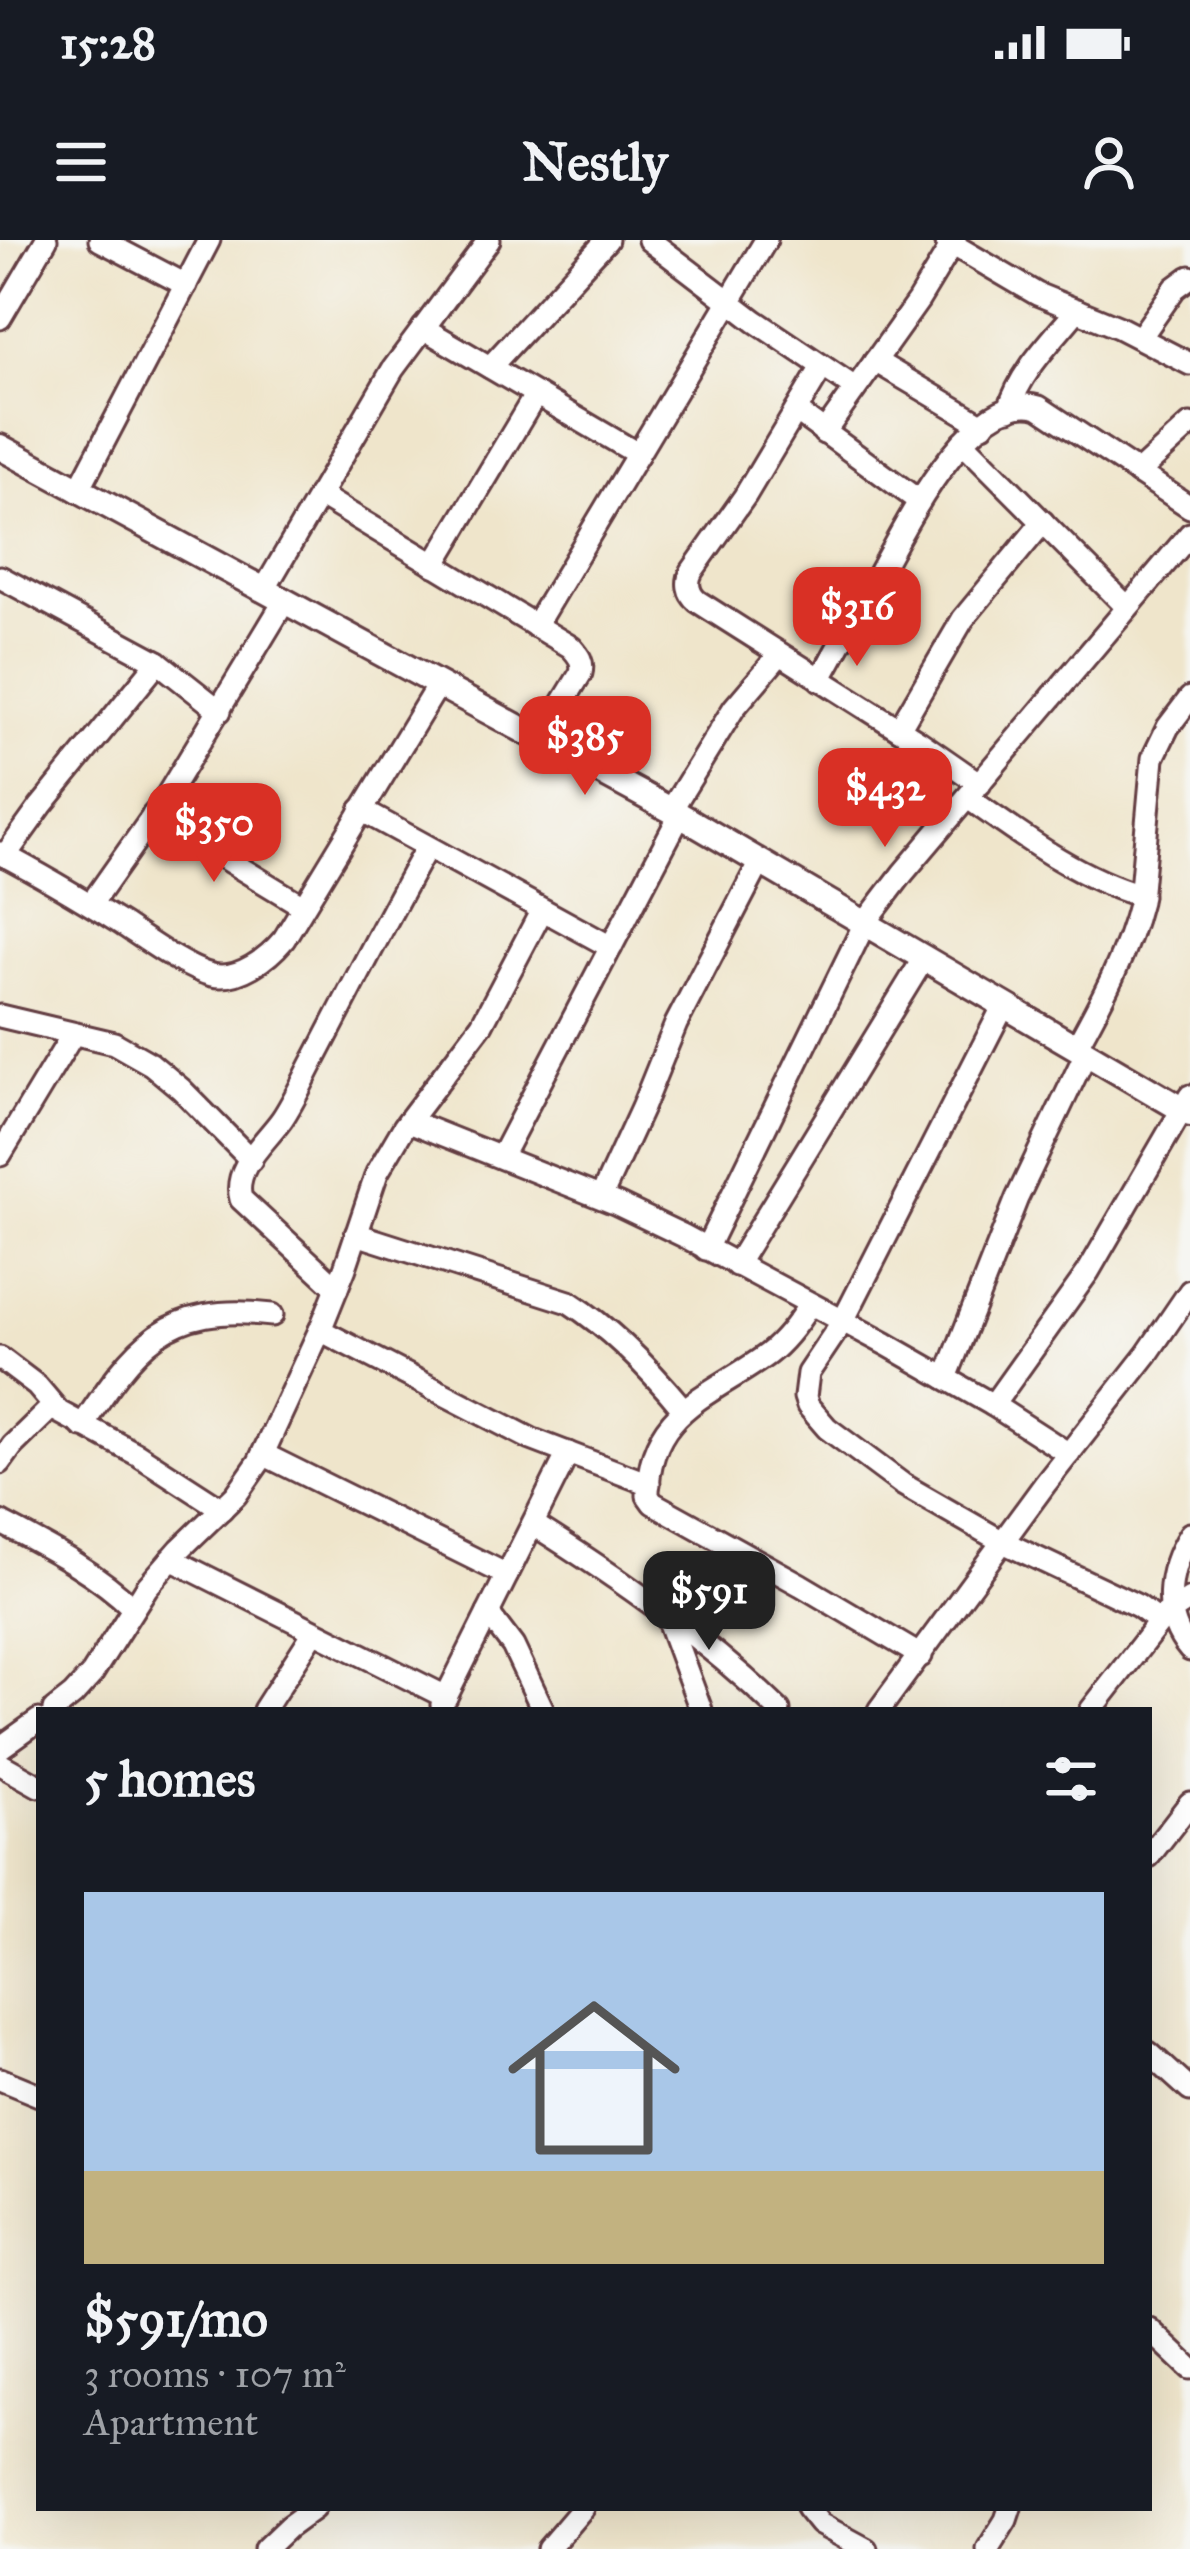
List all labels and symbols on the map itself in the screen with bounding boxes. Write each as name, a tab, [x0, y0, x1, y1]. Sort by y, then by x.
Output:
pin: $316	[786, 567, 928, 669]
pin: $385	[514, 696, 656, 798]
pin: $432	[814, 748, 956, 850]
pin: $350	[143, 783, 285, 885]
pin: $591	[638, 1551, 780, 1653]

